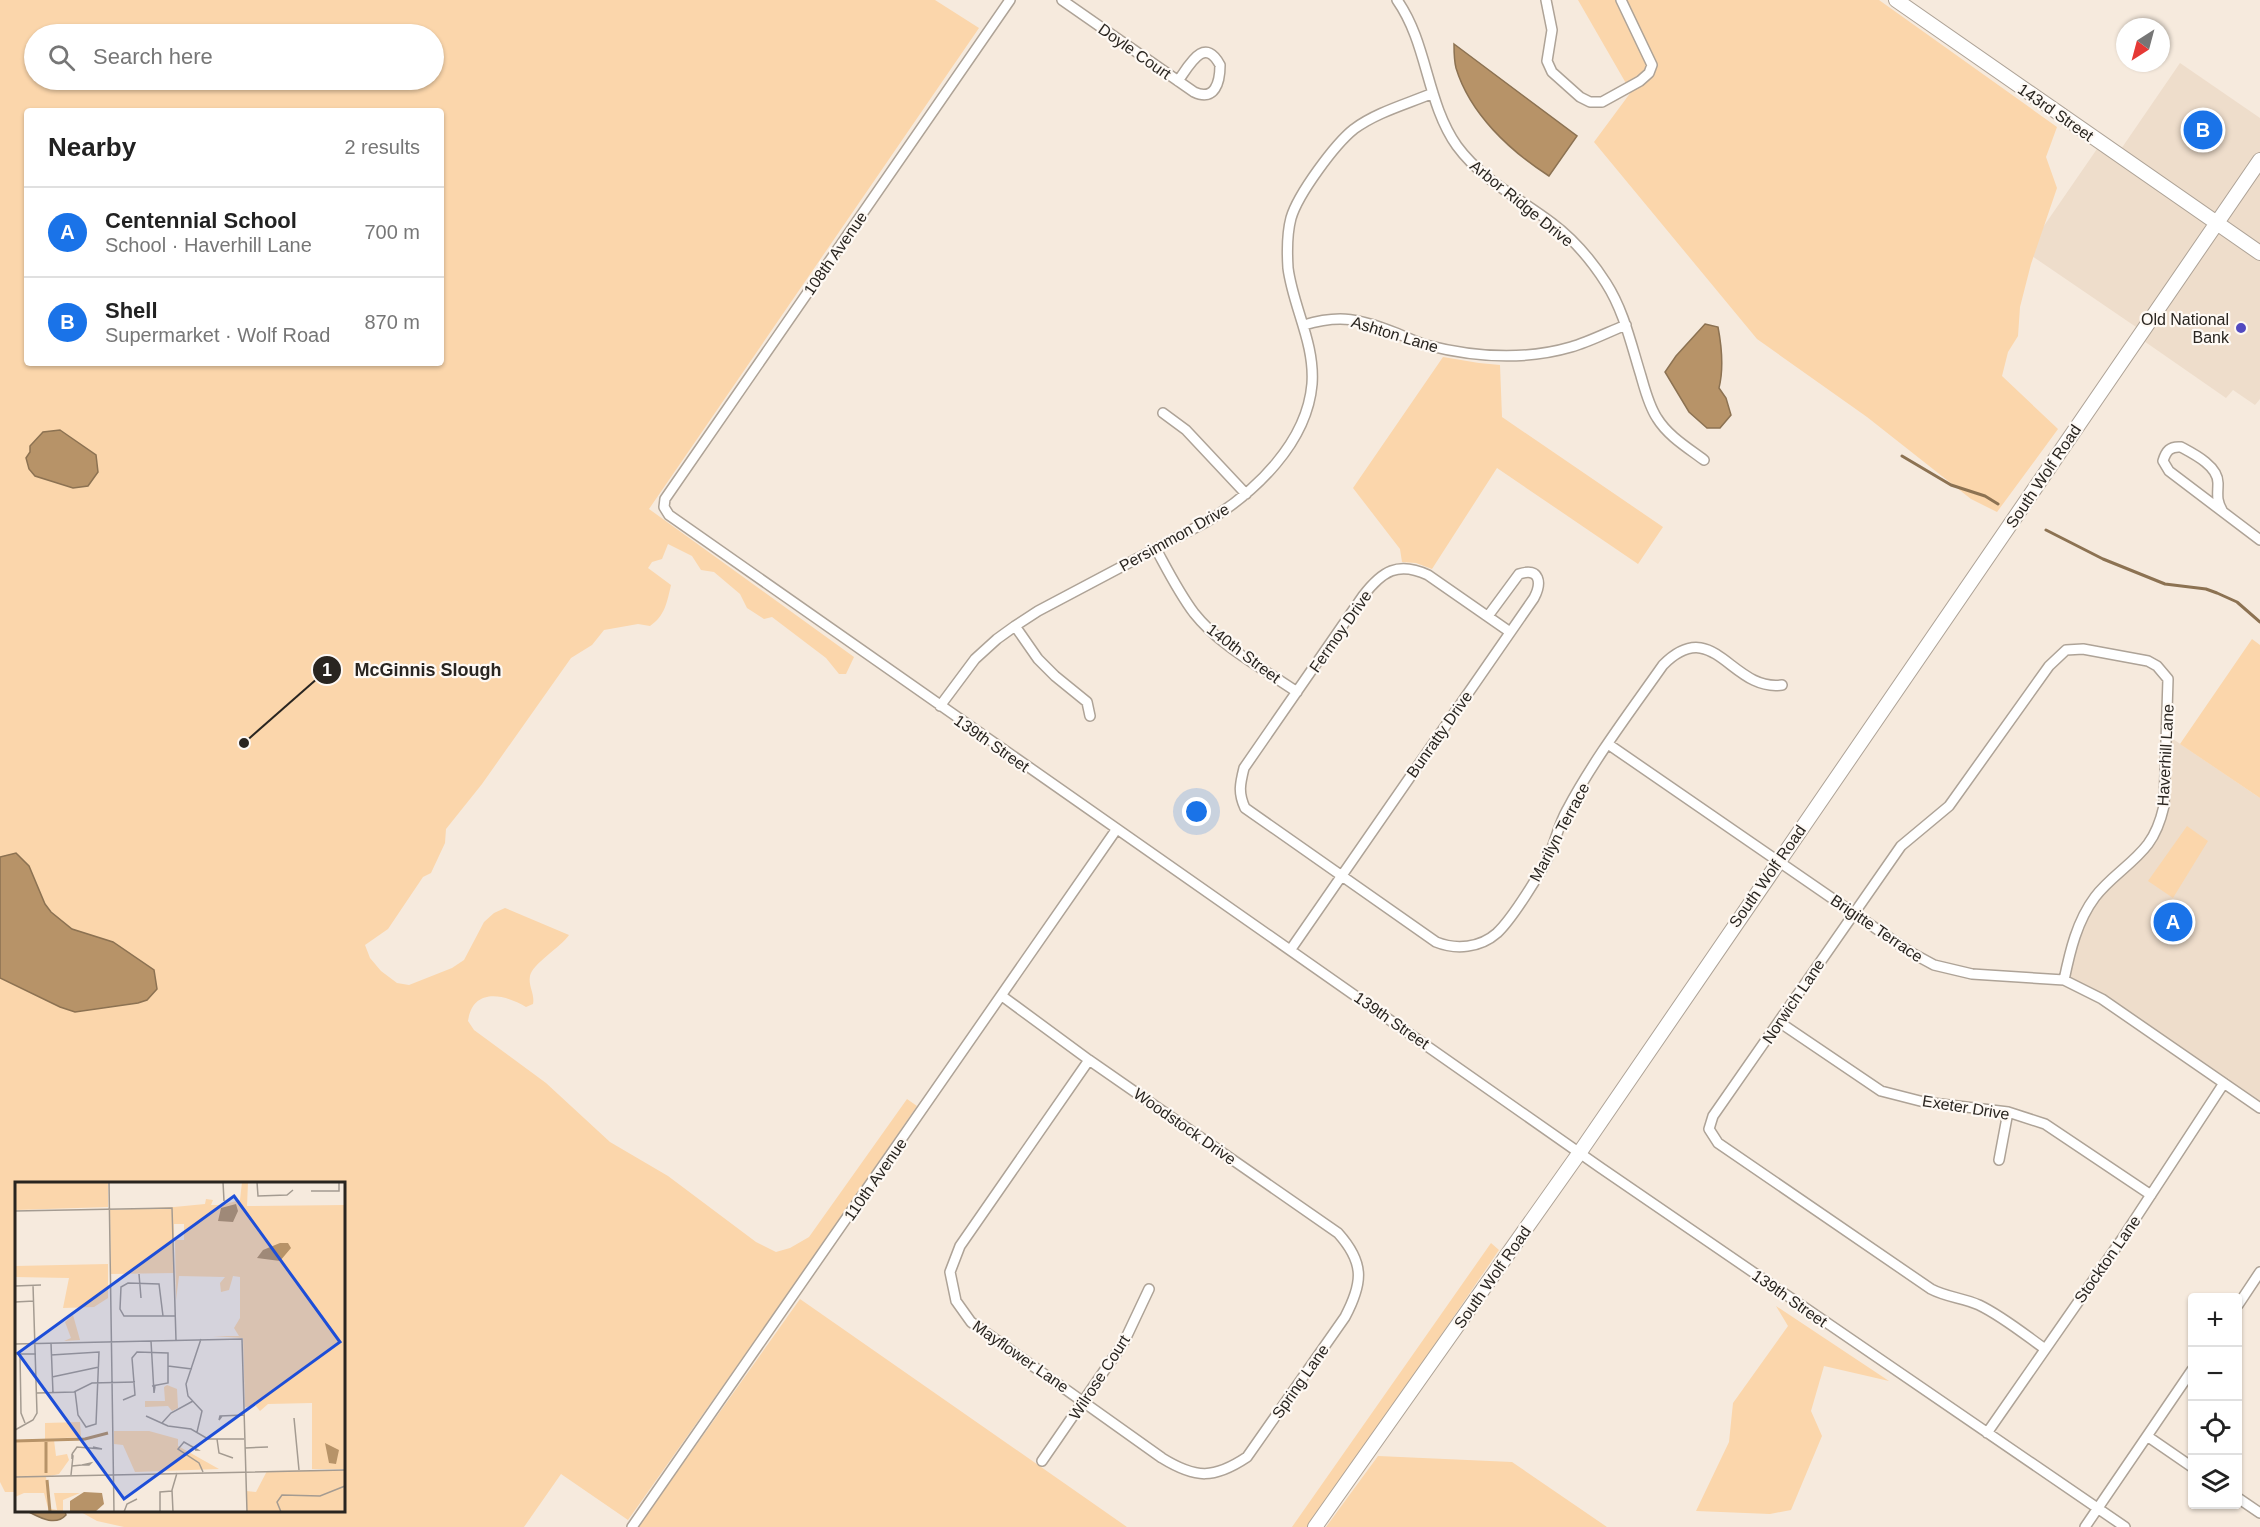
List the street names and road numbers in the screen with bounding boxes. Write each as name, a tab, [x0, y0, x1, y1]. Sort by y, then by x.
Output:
street label: Doyle Court	[1095, 20, 1175, 83]
street label: 143rd Street	[2015, 80, 2097, 145]
street label: Arbor Ridge Drive	[1467, 157, 1577, 250]
street label: 108th Avenue	[800, 208, 870, 298]
street label: Ashton Lane	[1349, 313, 1440, 356]
street label: South Wolf Road	[2003, 422, 2084, 531]
street label: Persimmon Drive	[1116, 500, 1232, 575]
street label: Fermoy Drive	[1306, 587, 1375, 675]
street label: 140th Street	[1204, 620, 1284, 687]
street label: Bunratty Drive	[1403, 688, 1475, 781]
street label: Haverhill Lane	[2154, 703, 2177, 807]
street label: 139th Street	[951, 711, 1033, 776]
street label: Marilyn Terrace	[1526, 780, 1593, 884]
street label: South Wolf Road	[1726, 822, 1809, 931]
street label: Brigitte Terrace	[1827, 891, 1926, 966]
street label: Norwich Lane	[1759, 956, 1828, 1047]
street label: 139th Street	[1351, 988, 1433, 1053]
street label: Woodstock Drive	[1130, 1085, 1239, 1168]
street label: Exeter Drive	[1921, 1092, 2011, 1123]
street label: 110th Avenue	[841, 1135, 910, 1224]
street label: Stockton Lane	[2071, 1212, 2144, 1306]
street label: South Wolf Road	[1451, 1223, 1534, 1332]
street label: 139th Street	[1749, 1266, 1831, 1331]
street label: Mayflower Lane	[970, 1317, 1072, 1396]
street label: Wilrose Court	[1066, 1332, 1133, 1423]
street label: Spring Lane	[1269, 1341, 1332, 1422]

